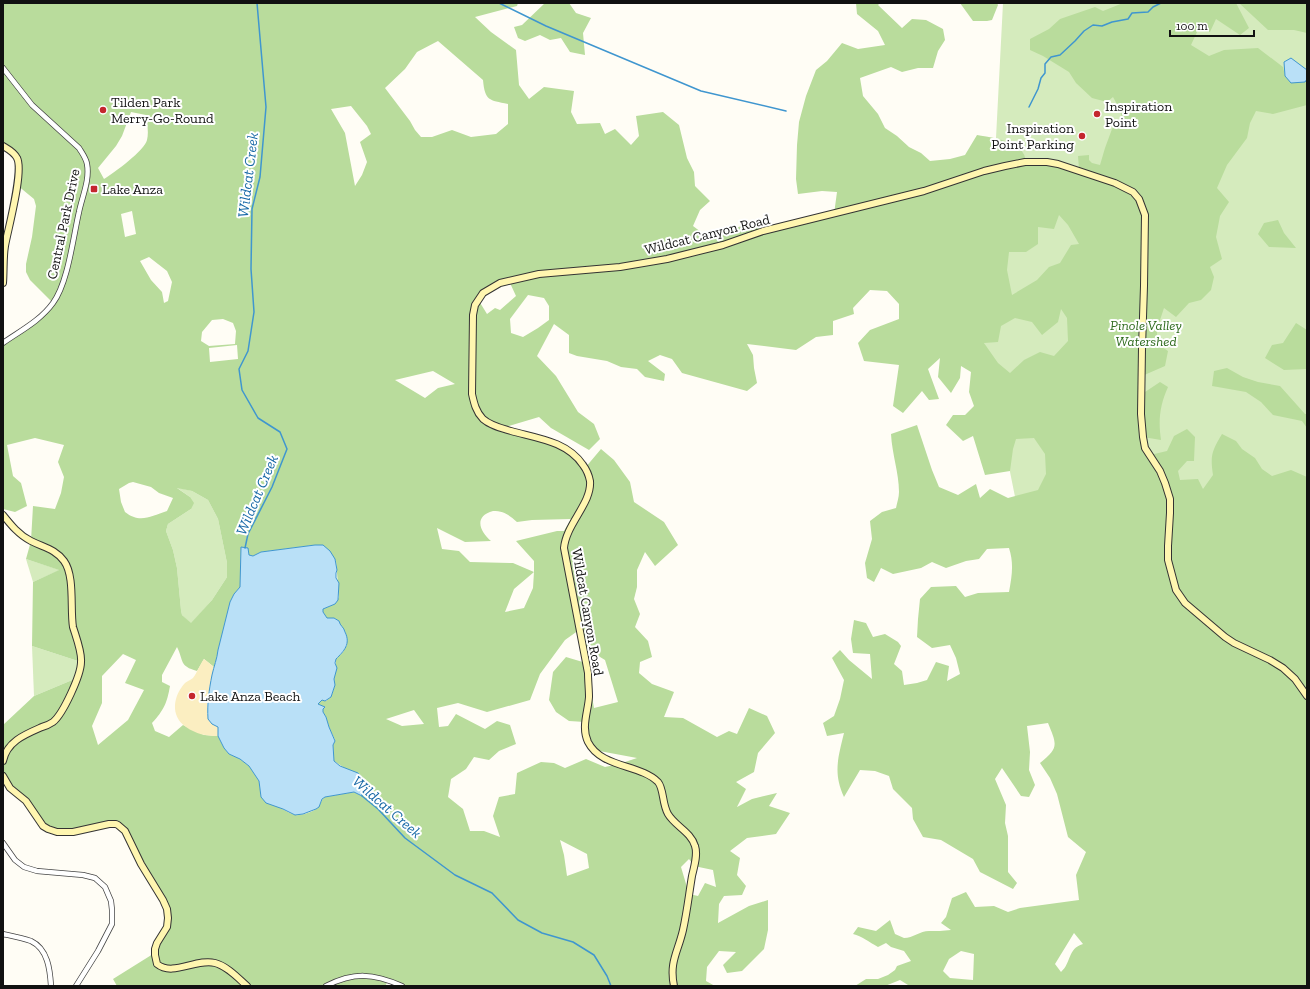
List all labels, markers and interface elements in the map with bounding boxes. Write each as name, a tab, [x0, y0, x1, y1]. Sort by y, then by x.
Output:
scale bar	[1170, 12, 1254, 38]
text: 100 m	[1176, 19, 1208, 33]
place label: Tilden Park Merry-Go-Round	[111, 94, 214, 127]
place label: Inspiration Point	[1105, 98, 1172, 131]
marker: Tilden Park Merry-Go-Round	[98, 105, 108, 115]
marker: Inspiration Point	[1092, 109, 1102, 119]
place label: Inspiration Point Parking	[991, 120, 1074, 153]
water label: Wildcat Creek	[234, 131, 262, 219]
marker: Inspiration Point Parking	[1077, 131, 1087, 141]
street label: Central Park Drive	[43, 167, 84, 281]
place label: Lake Anza	[102, 181, 163, 198]
marker: Lake Anza	[89, 184, 99, 194]
street label: Wildcat Canyon Road	[643, 211, 772, 258]
park label: Pinole Valley Watershed	[1110, 317, 1182, 350]
water label: Wildcat Creek	[232, 452, 282, 538]
street label: Wildcat Canyon Road	[568, 547, 607, 677]
place label: Lake Anza Beach	[200, 688, 301, 705]
marker: Lake Anza Beach	[187, 691, 197, 701]
water label: Wildcat Creek	[349, 772, 425, 842]

